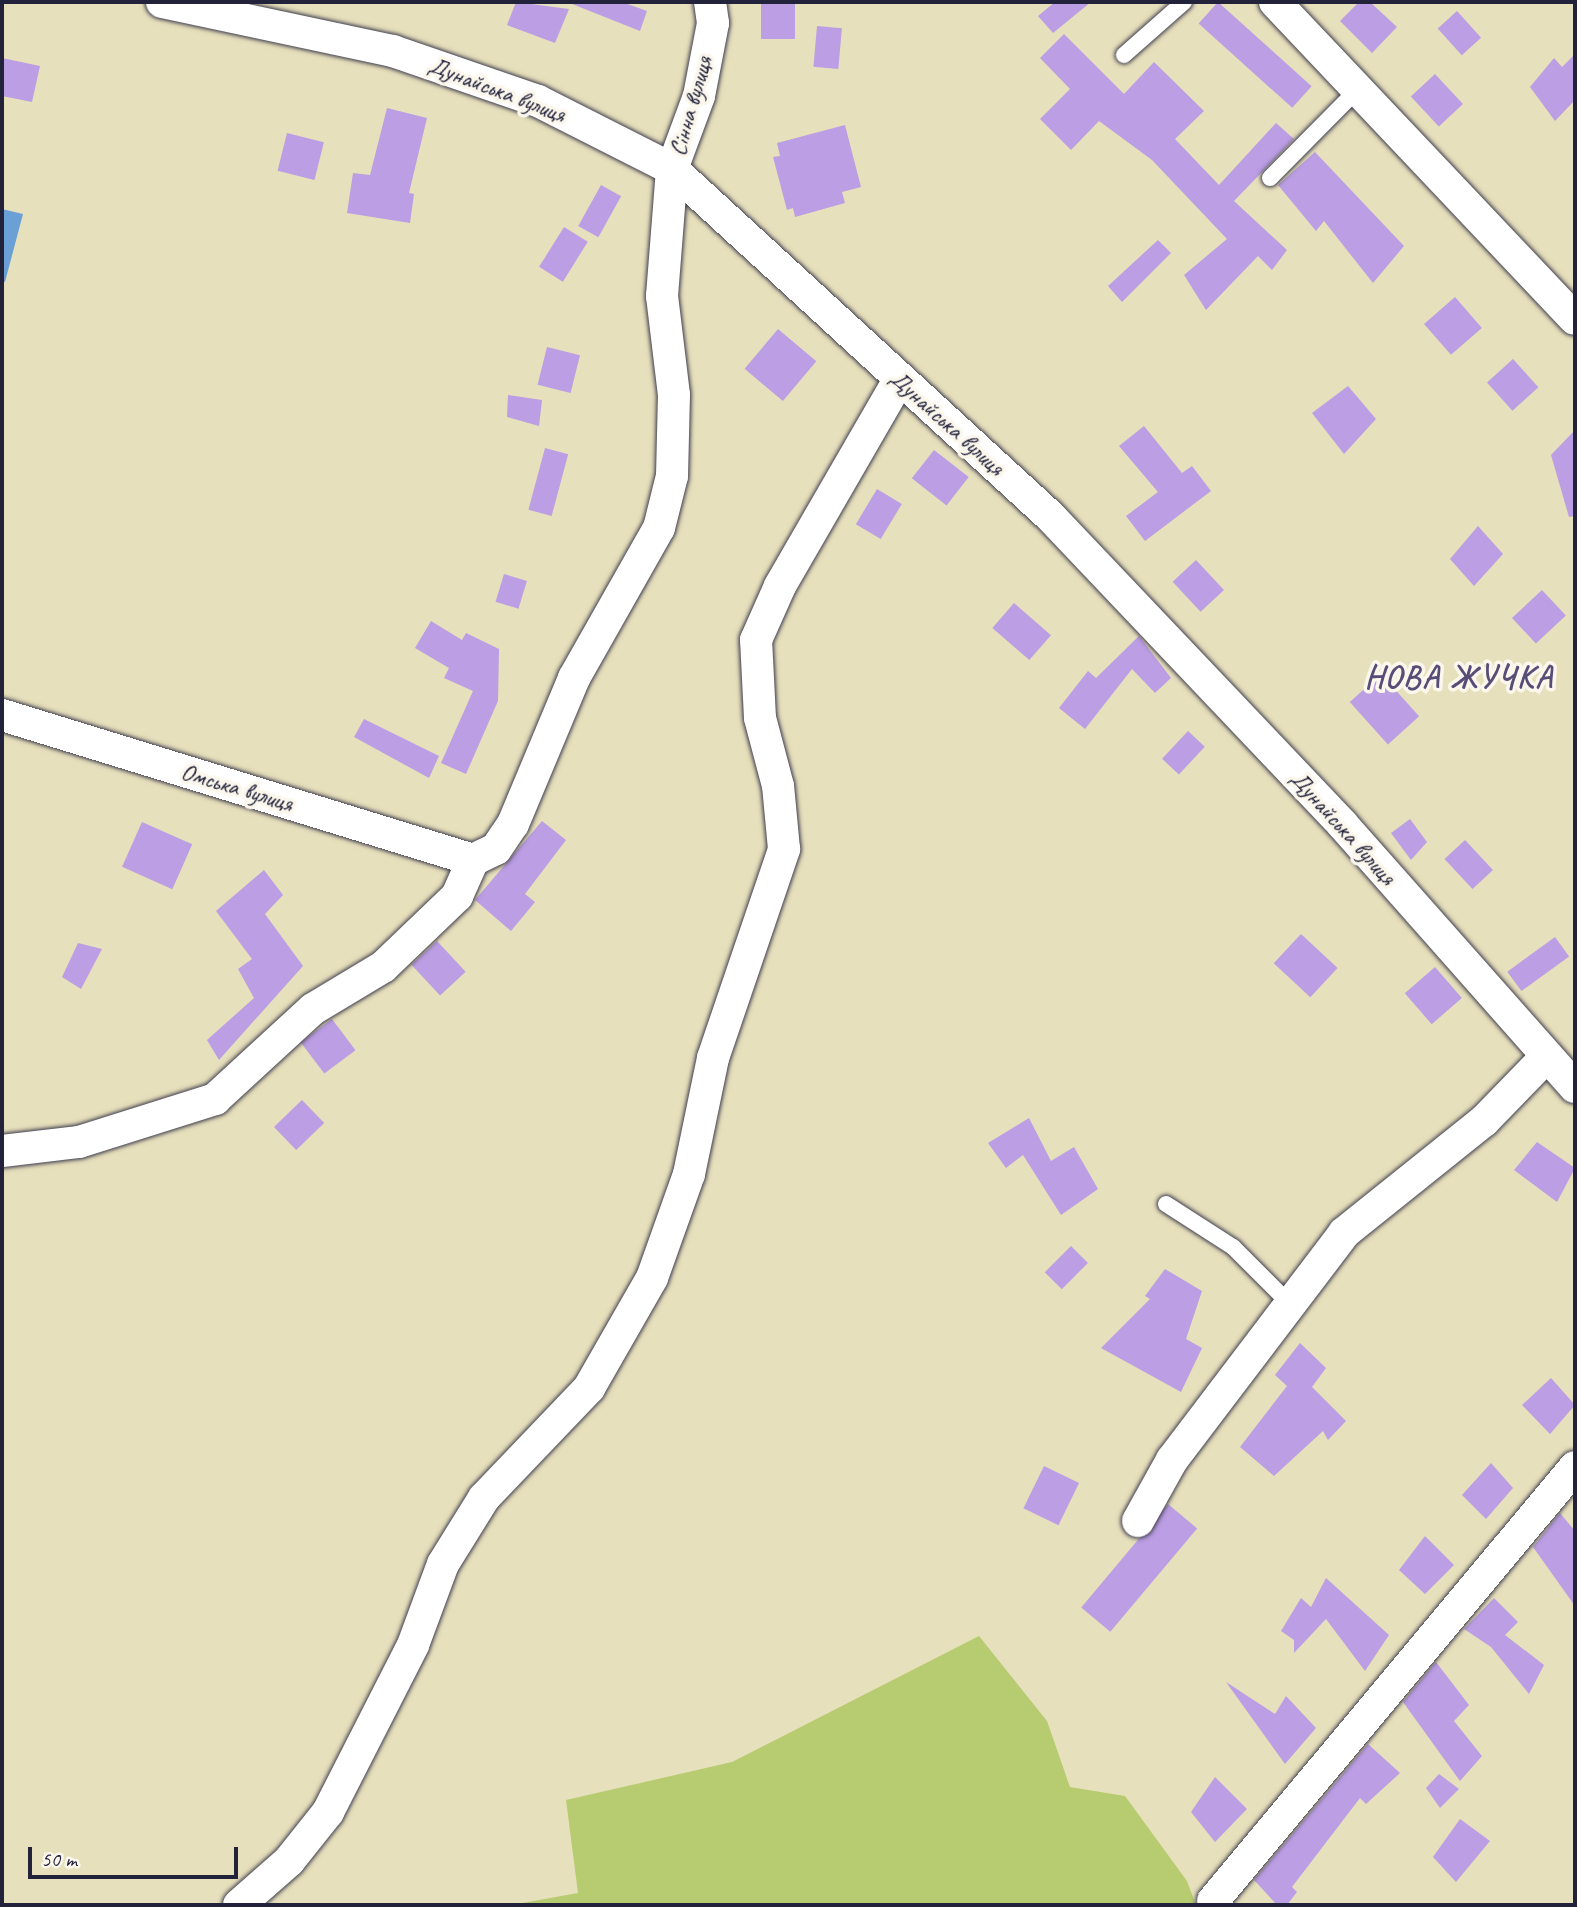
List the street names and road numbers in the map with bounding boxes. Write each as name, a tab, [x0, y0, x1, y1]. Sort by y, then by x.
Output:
street label: Дунайська вулиця	[424, 50, 570, 130]
street label: Сінна вулиця	[663, 53, 719, 159]
street label: Дунайська вулиця	[883, 363, 1011, 483]
street label: Омська вулиця	[177, 757, 297, 819]
street label: Дунайська вулиця	[1283, 764, 1403, 892]

